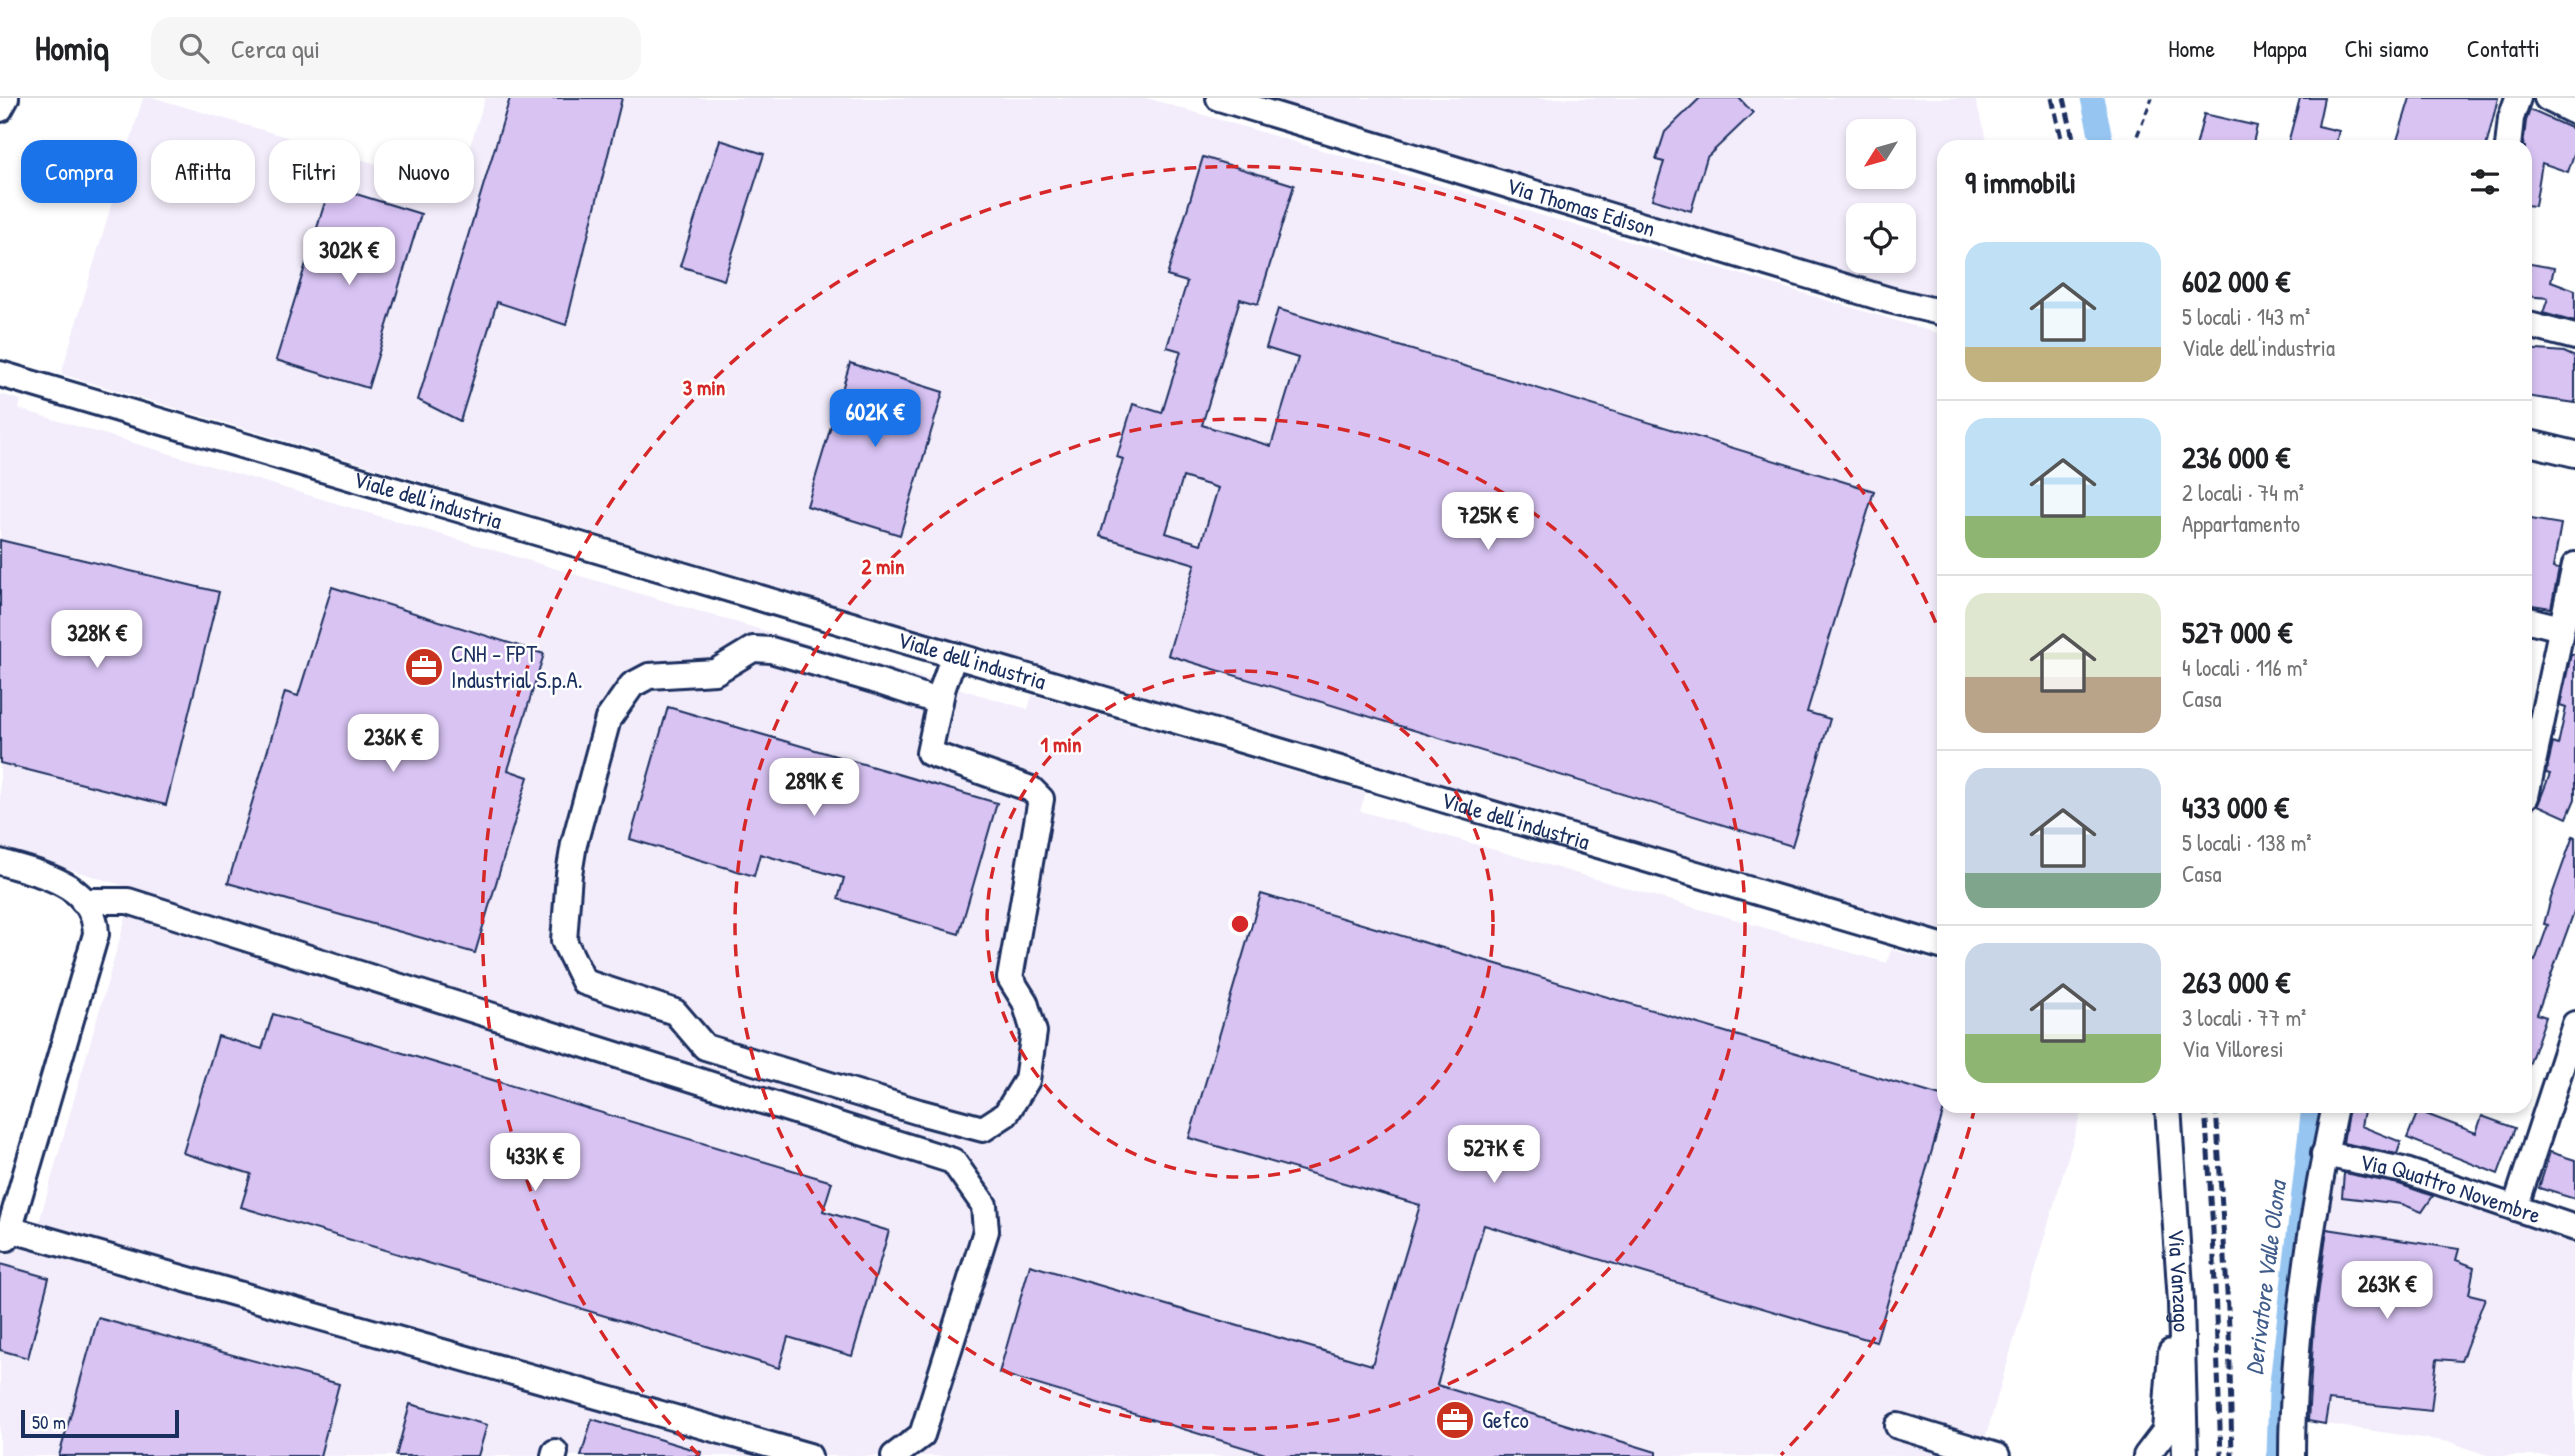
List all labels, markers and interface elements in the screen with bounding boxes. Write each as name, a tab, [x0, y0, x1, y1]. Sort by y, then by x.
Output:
search box	[151, 17, 641, 80]
text: Homiq	[35, 26, 109, 70]
icon: search	[175, 29, 213, 67]
text: Cerca qui	[231, 31, 320, 66]
text: Home	[2168, 32, 2215, 64]
text: Mappa	[2253, 32, 2307, 64]
text: Chi siamo	[2345, 32, 2429, 64]
text: Contatti	[2467, 32, 2540, 64]
north arrow	[1846, 119, 1916, 189]
map controls	[1846, 119, 1916, 273]
chip: Compra	[21, 140, 137, 203]
chip: Affitta	[151, 140, 255, 203]
chip: Filtri	[269, 140, 360, 203]
chip: Nuovo	[374, 140, 474, 203]
text: 9 immobili	[1965, 162, 2076, 202]
icon: filters	[2466, 163, 2504, 201]
street label: Via Thomas Edison	[1503, 170, 1659, 244]
button: locate	[1846, 203, 1916, 273]
pin: 302K €	[292, 228, 406, 287]
text: 302K €	[319, 234, 379, 265]
text: 602 000 €	[2182, 261, 2290, 301]
icon: home	[2021, 270, 2105, 354]
text: 5 locali · 143 m²	[2182, 301, 2310, 332]
text: Viale dell'industria	[2182, 332, 2335, 363]
text: 3 min	[683, 373, 725, 402]
pin: 602K €	[818, 390, 932, 449]
text: 602K €	[846, 396, 904, 427]
text: 236 000 €	[2182, 437, 2290, 477]
icon: home	[2021, 446, 2105, 530]
street label: Viale dell'industria	[350, 463, 506, 536]
text: 2 locali · 74 m²	[2182, 477, 2304, 508]
pin: 725K €	[1431, 492, 1545, 552]
text: 725K €	[1458, 499, 1518, 530]
text: Appartamento	[2182, 508, 2300, 539]
text: 2 min	[861, 552, 905, 581]
pin: 328K €	[40, 610, 154, 670]
text: 527 000 €	[2182, 612, 2292, 652]
text: 328K €	[67, 617, 127, 648]
icon: home	[2021, 621, 2105, 705]
street label: Viale dell'industria	[894, 623, 1050, 696]
place label: CNH - FPT Industrial S.p.A.	[451, 638, 583, 695]
office icon: CNH - FPT Industrial S.p.A.	[403, 646, 445, 688]
text: 4 locali · 116 m²	[2182, 652, 2308, 683]
text: Casa	[2182, 683, 2222, 714]
pin: 236K €	[336, 714, 450, 774]
text: 236K €	[364, 721, 422, 752]
text: 1 min	[1041, 730, 1081, 759]
pin: 289K €	[757, 758, 871, 818]
text: 289K €	[785, 765, 843, 796]
street label: Viale dell'industria	[1438, 784, 1593, 857]
text: 433 000 €	[2182, 787, 2289, 827]
icon: home	[2021, 796, 2105, 880]
text: 5 locali · 138 m²	[2182, 827, 2312, 858]
text: Casa	[2182, 858, 2222, 889]
centre of rings	[1228, 912, 1252, 936]
text: 263 000 €	[2182, 962, 2290, 1002]
icon: home	[2021, 971, 2105, 1055]
text: 3 locali · 77 m²	[2182, 1002, 2306, 1033]
text: Via Villoresi	[2182, 1033, 2284, 1064]
pin: 527K €	[1437, 1126, 1551, 1185]
text: 527K €	[1464, 1132, 1524, 1163]
pin: 433K €	[478, 1134, 592, 1193]
text: 433K €	[506, 1140, 564, 1171]
street label: Via Quattro Novembre	[2357, 1146, 2545, 1230]
water label: Derivatore Valle Olona	[2237, 1177, 2293, 1377]
street label: Via Vanzago	[2161, 1228, 2198, 1333]
pin: 263K €	[2330, 1262, 2444, 1321]
text: 263K €	[2358, 1268, 2416, 1299]
office icon: Gefco	[1434, 1399, 1476, 1441]
place label: Gefco	[1482, 1404, 1529, 1435]
scale bar	[21, 1407, 178, 1439]
text: 50 m	[32, 1409, 66, 1435]

